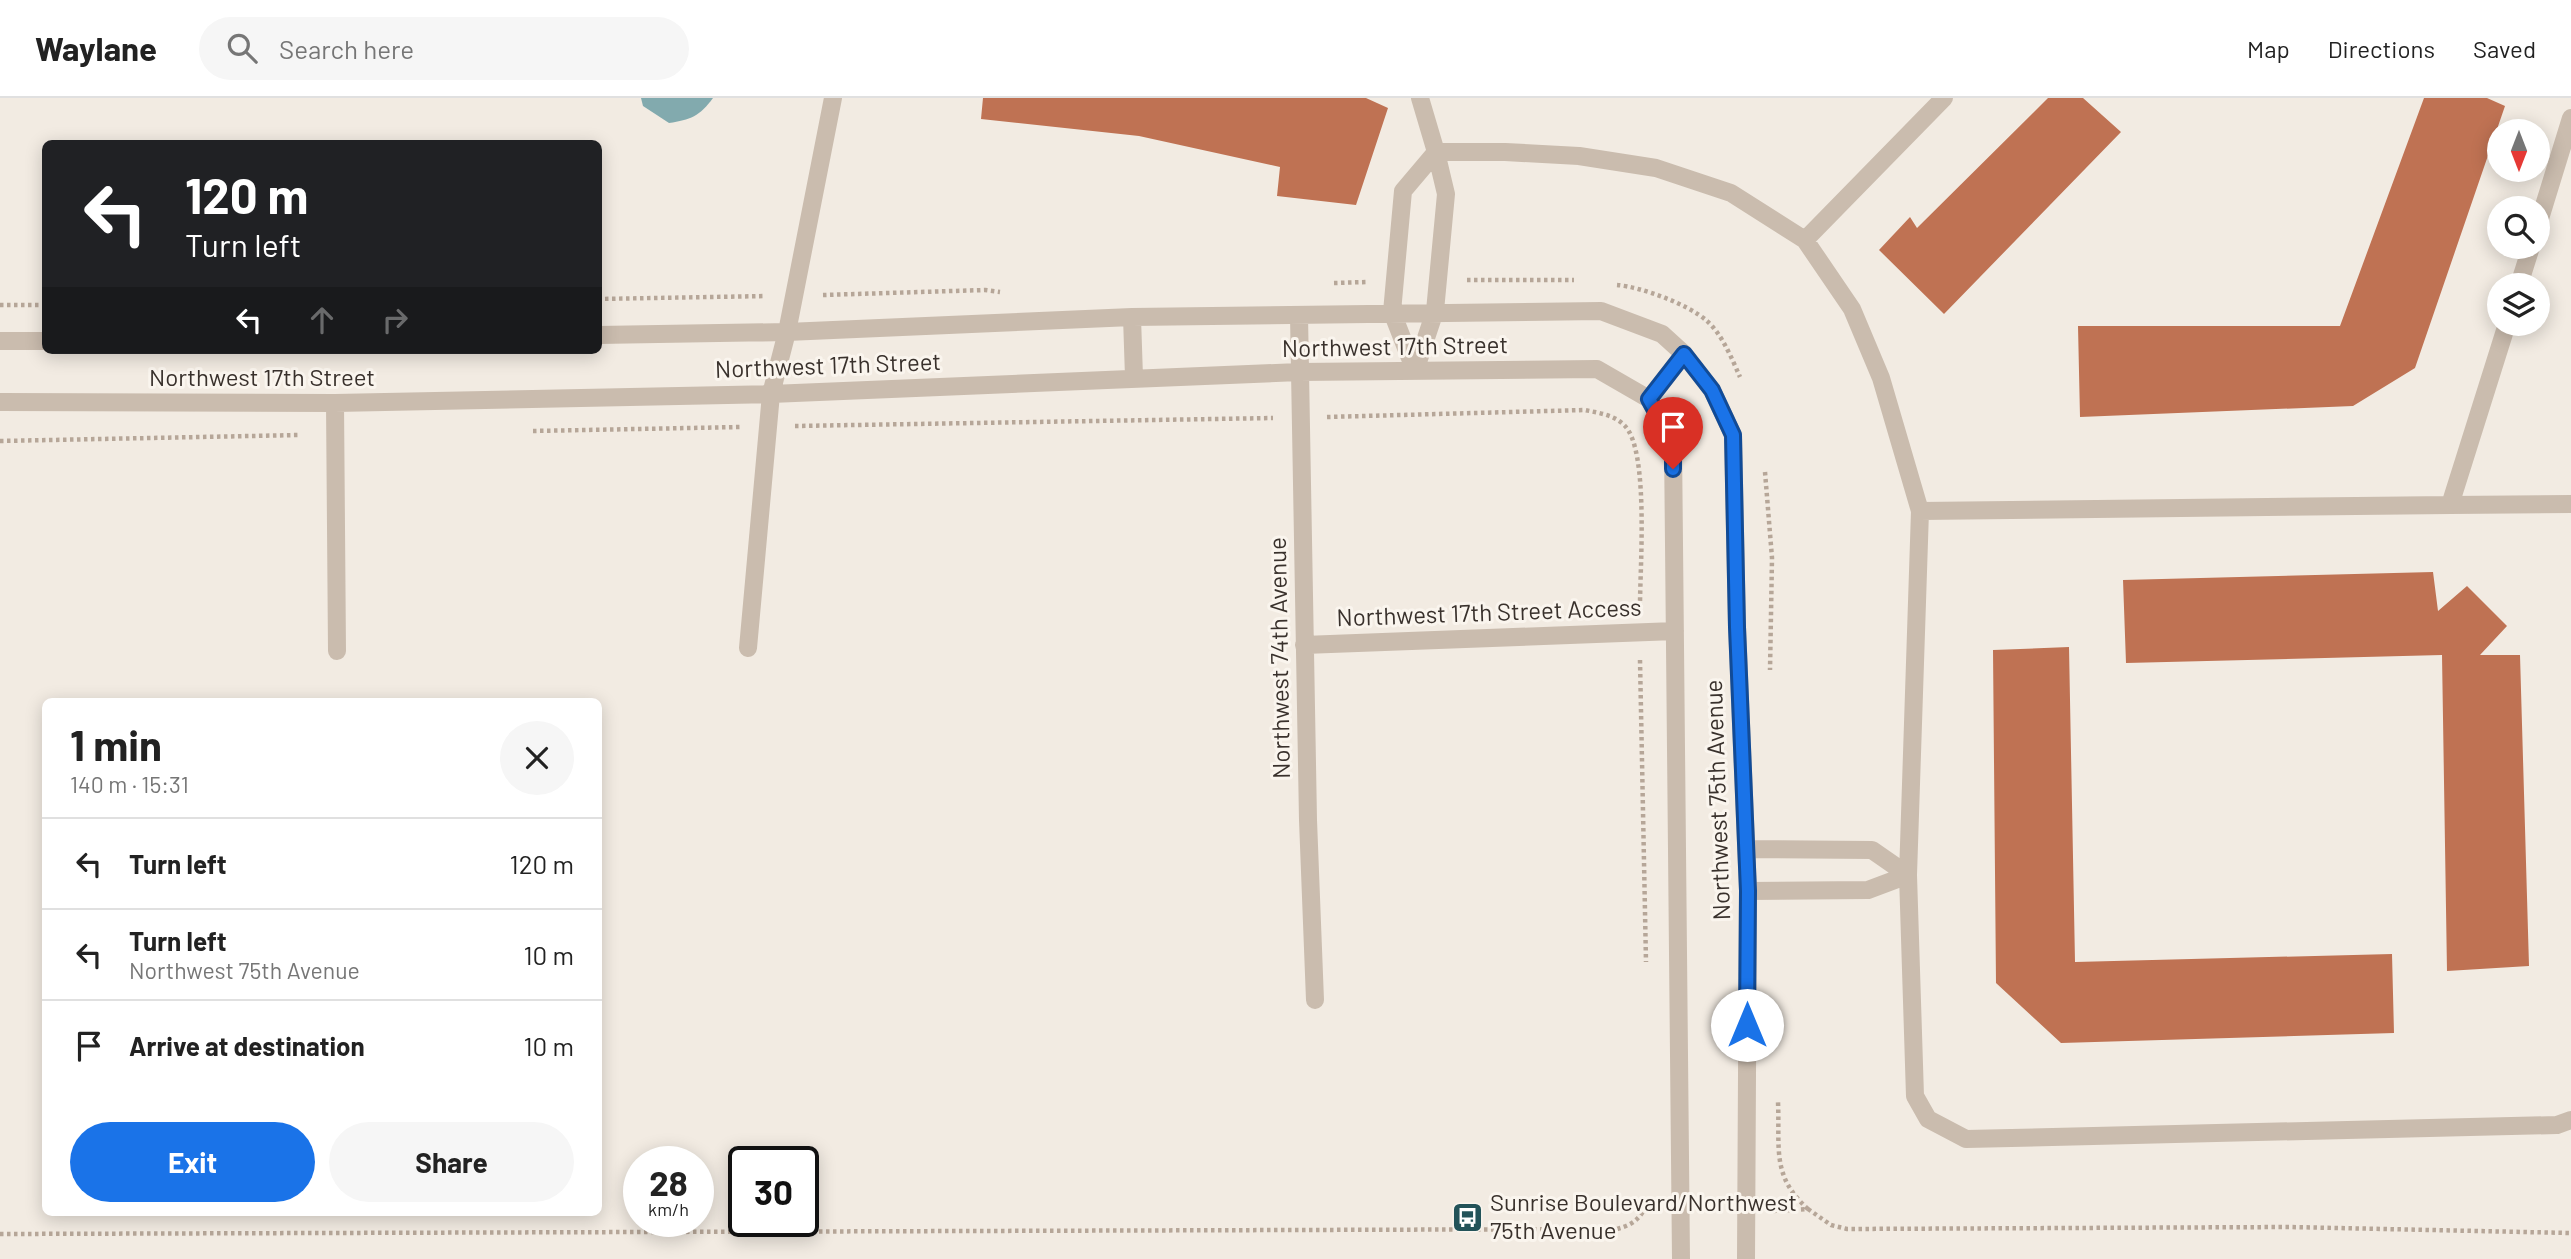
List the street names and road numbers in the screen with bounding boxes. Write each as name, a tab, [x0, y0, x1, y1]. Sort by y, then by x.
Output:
street label: Northwest 17th Street	[1282, 329, 1508, 362]
street label: Northwest 17th Street	[714, 346, 941, 383]
street label: Northwest 17th Street	[149, 362, 375, 391]
street label: Northwest 74th Avenue	[1262, 537, 1295, 779]
street label: Northwest 17th Street Access	[1336, 592, 1642, 631]
street label: Northwest 75th Avenue	[1698, 679, 1735, 921]

